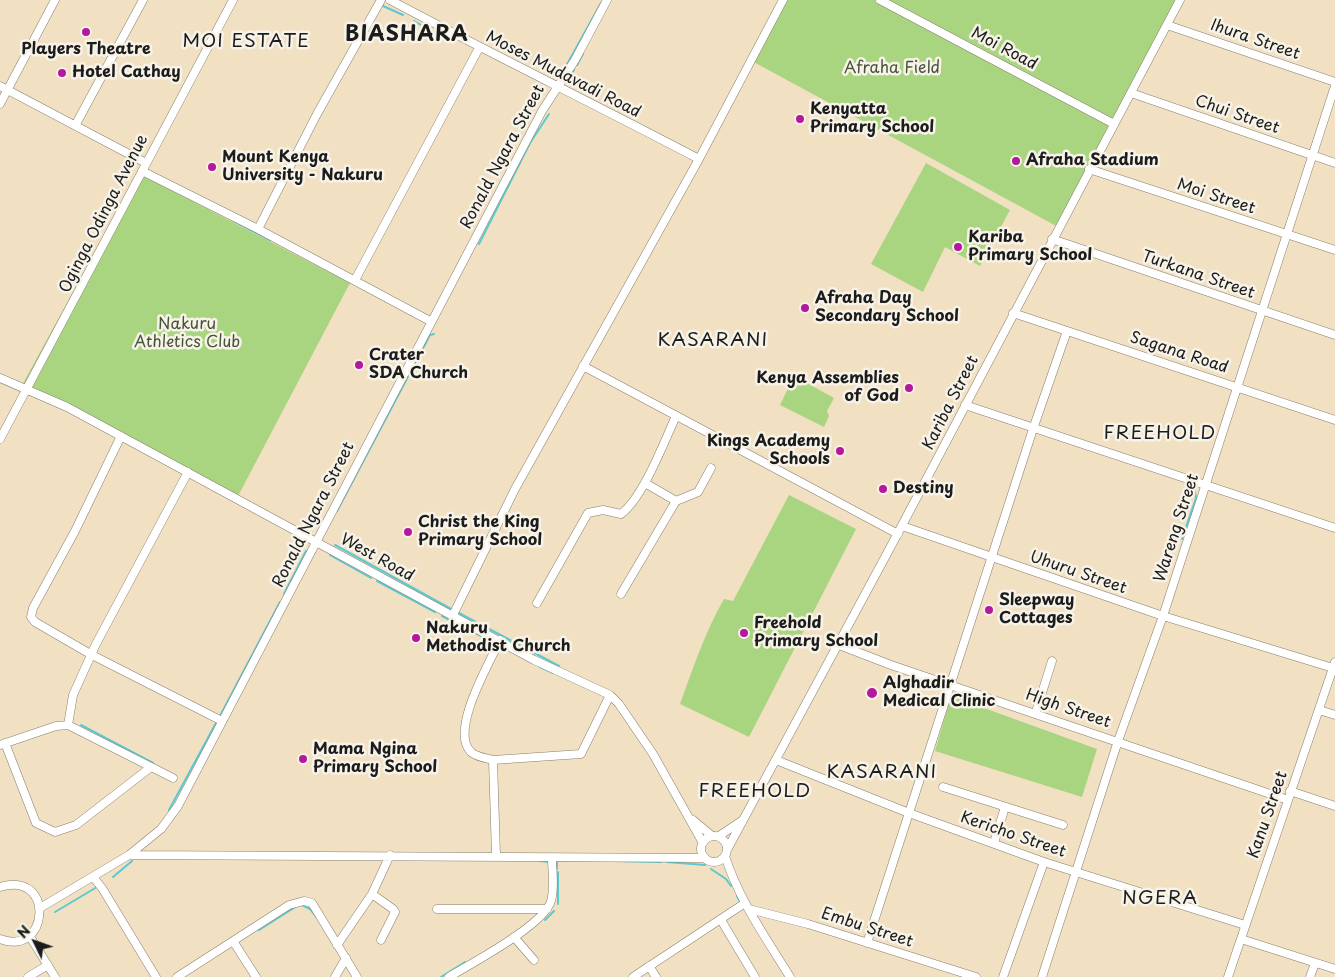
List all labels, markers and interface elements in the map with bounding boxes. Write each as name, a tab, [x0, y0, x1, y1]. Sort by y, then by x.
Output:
street label: Ihura Street	[1208, 16, 1302, 64]
district label: BIASHARA	[343, 22, 471, 48]
street label: Moi Road	[968, 24, 1040, 74]
marker: Players Theatre	[80, 26, 92, 38]
street label: Moses Mudavadi Road	[482, 28, 644, 122]
district label: MOI ESTATE	[181, 31, 311, 53]
place label: Players Theatre	[21, 40, 151, 60]
park label: Afraha Field	[844, 59, 940, 79]
place label: Hotel Cathay	[72, 63, 180, 83]
marker: Hotel Cathay	[56, 67, 68, 79]
street label: Ronald Ngara Street	[457, 82, 549, 232]
street label: Chui Street	[1192, 92, 1282, 138]
place label: Kenyatta Primary School	[810, 100, 934, 138]
marker: Kenyatta Primary School	[794, 113, 806, 125]
street label: Oginga Odinga Avenue	[56, 132, 152, 296]
place label: Mount Kenya University - Nakuru	[222, 148, 383, 186]
place label: Afraha Stadium	[1026, 151, 1159, 171]
marker: Afraha Stadium	[1010, 155, 1022, 167]
marker: Mount Kenya University - Nakuru	[206, 161, 218, 173]
street label: Moi Street	[1174, 175, 1258, 219]
place label: Kariba Primary School	[968, 228, 1092, 266]
marker: Kariba Primary School	[952, 241, 964, 253]
street label: Turkana Street	[1139, 247, 1257, 303]
place label: Afraha Day Secondary School	[815, 289, 959, 327]
marker: Afraha Day Secondary School	[799, 302, 811, 314]
park label: Nakuru Athletics Club	[134, 315, 240, 353]
street label: Sagana Road	[1127, 328, 1231, 378]
district label: KASARANI	[657, 330, 769, 352]
place label: Crater SDA Church	[369, 346, 468, 384]
street label: Kariba Street	[919, 353, 983, 453]
marker: Crater SDA Church	[353, 359, 365, 371]
place label: Kenya Assemblies of God	[756, 369, 899, 407]
marker: Kenya Assemblies of God	[903, 382, 915, 394]
district label: FREEHOLD	[1103, 423, 1217, 445]
place label: Kings Academy Schools	[707, 432, 830, 470]
street label: Ronald Ngara Street	[269, 439, 359, 591]
marker: Kings Academy Schools	[834, 445, 846, 457]
street label: Wareng Street	[1150, 471, 1204, 585]
place label: Destiny	[893, 479, 954, 499]
marker: Destiny	[877, 483, 889, 495]
place label: Christ the King Primary School	[418, 513, 542, 551]
marker: Christ the King Primary School	[402, 526, 414, 538]
street label: West Road	[337, 530, 417, 586]
street label: Uhuru Street	[1027, 547, 1129, 599]
place label: Sleepway Cottages	[999, 591, 1074, 629]
marker: Sleepway Cottages	[983, 604, 995, 616]
place label: Freehold Primary School	[754, 614, 878, 652]
place label: Nakuru Methodist Church	[426, 619, 571, 657]
marker: Freehold Primary School	[738, 627, 750, 639]
marker: Nakuru Methodist Church	[410, 632, 422, 644]
place label: Alghadir Medical Clinic	[883, 674, 995, 712]
marker: Alghadir Medical Clinic	[865, 686, 879, 700]
street label: High Street	[1023, 686, 1113, 732]
place label: Mama Ngina Primary School	[313, 740, 437, 778]
marker: Mama Ngina Primary School	[297, 753, 309, 765]
district label: KASARANI	[826, 762, 938, 784]
street label: Kanu Street	[1244, 769, 1292, 861]
district label: FREEHOLD	[698, 781, 812, 803]
street label: Kericho Street	[958, 808, 1068, 862]
district label: NGERA	[1122, 888, 1198, 910]
street label: Embu Street	[819, 904, 915, 952]
north arrow	[10, 917, 60, 967]
text: N	[12, 920, 35, 943]

